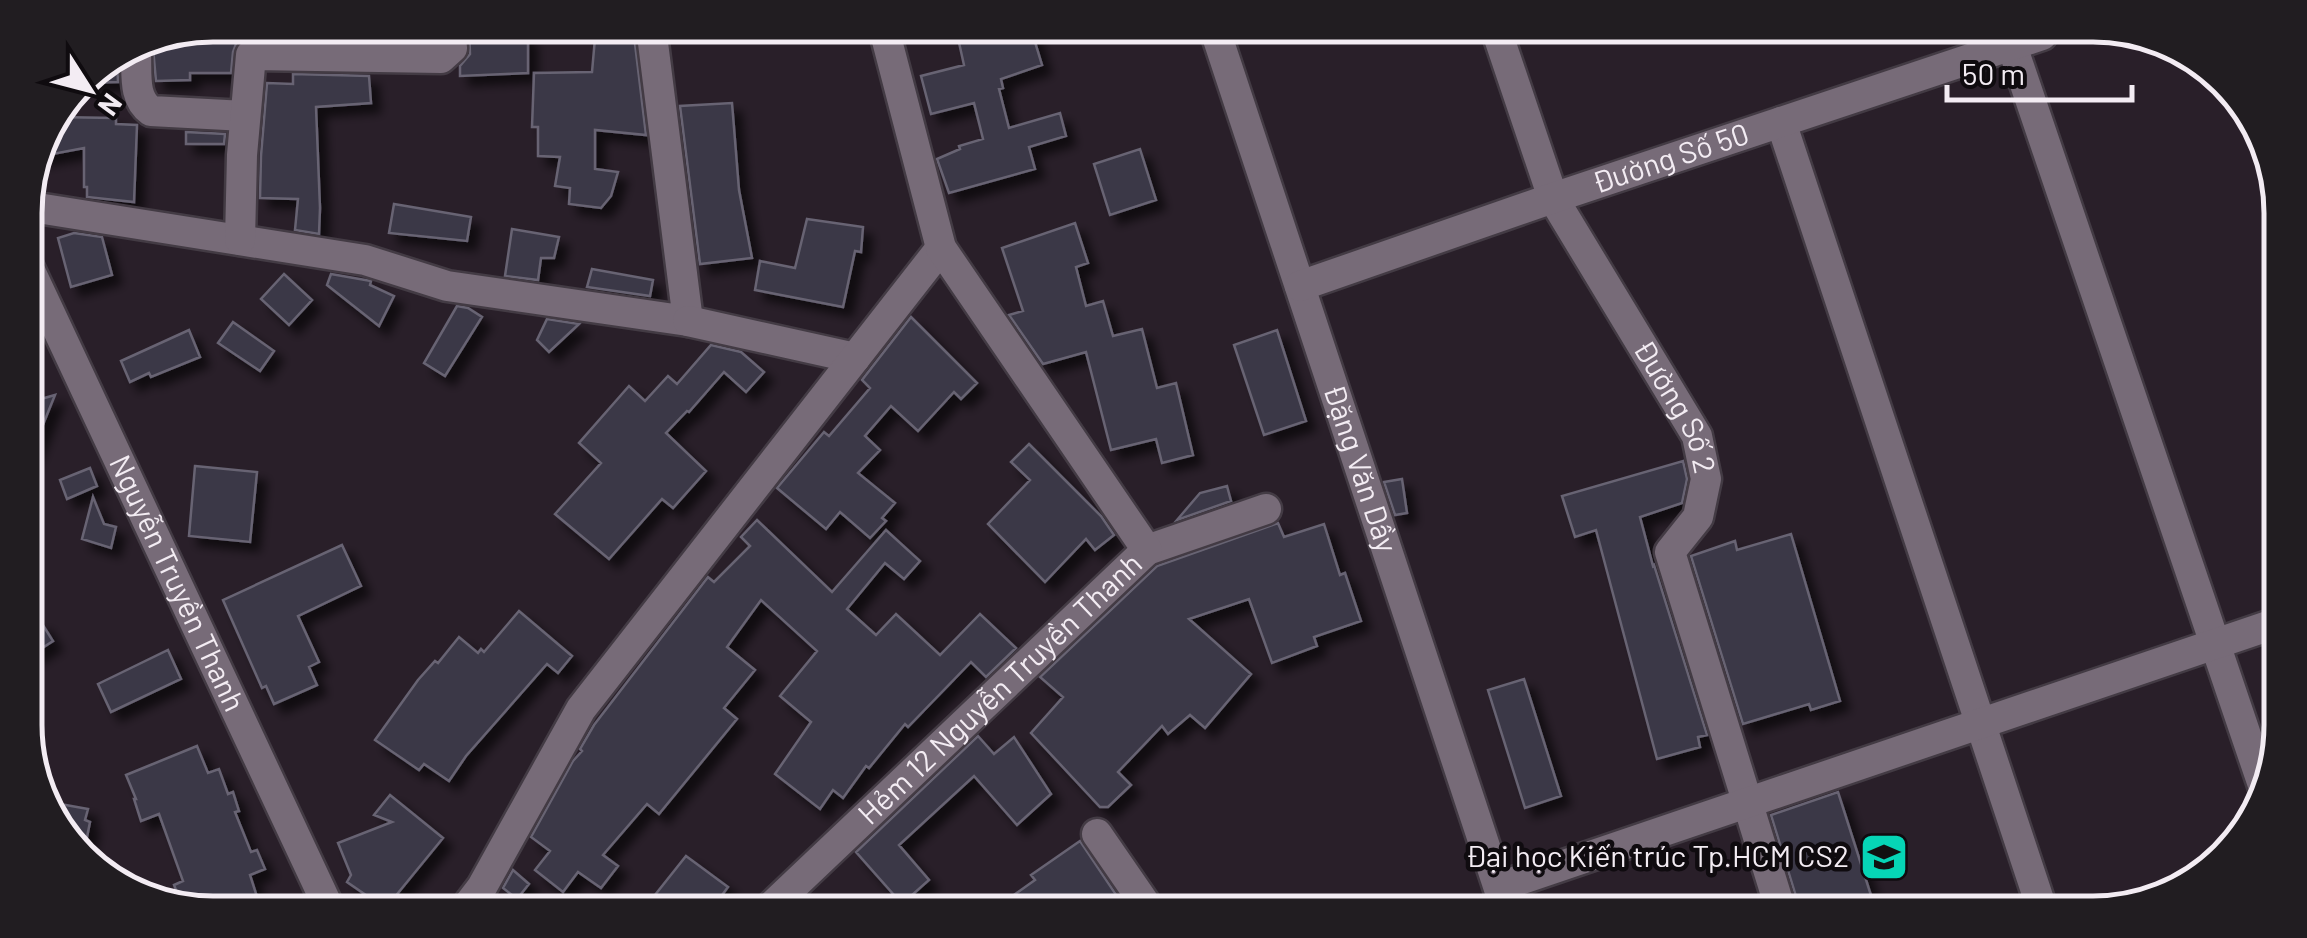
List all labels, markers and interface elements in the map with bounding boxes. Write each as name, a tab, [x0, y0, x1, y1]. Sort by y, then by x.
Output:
north arrow	[40, 40, 140, 140]
scale bar	[1947, 40, 2132, 102]
text: 50 m	[1962, 55, 2025, 91]
text: N	[92, 88, 130, 123]
street label: Đường Số 50	[1587, 114, 1753, 200]
street label: Đường Số 2	[1627, 333, 1724, 476]
street label: Đặng Văn Dầy	[1317, 379, 1407, 557]
street label: Nguyễn Truyền Thanh	[103, 449, 254, 716]
street label: Hẻm 12 Nguyễn Truyền Thanh	[850, 545, 1148, 831]
school or university icon: Đại học Kiến trúc Tp.HCM CS2	[1858, 831, 1910, 883]
place label: Đại học Kiến trúc Tp.HCM CS2	[1466, 837, 1849, 873]

